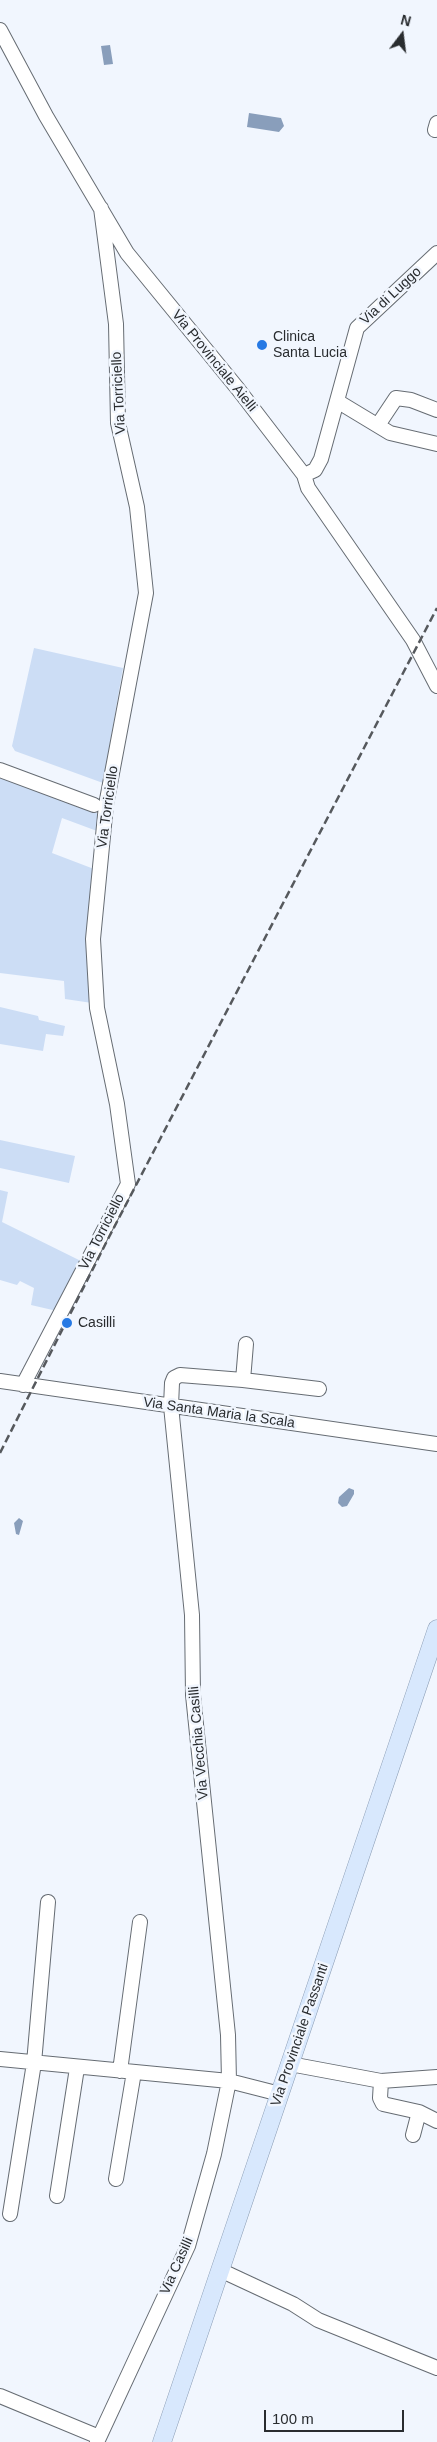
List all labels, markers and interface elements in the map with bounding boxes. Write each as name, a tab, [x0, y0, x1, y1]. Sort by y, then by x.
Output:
north arrow	[377, 10, 427, 60]
text: N	[399, 11, 413, 30]
street label: Via di Luggo	[357, 263, 425, 329]
street label: Via Provinciale Aielli	[168, 307, 260, 415]
place label: Clinica Santa Lucia	[273, 329, 347, 362]
marker: Clinica Santa Lucia	[255, 338, 269, 352]
street label: Via Torriciello	[108, 351, 130, 435]
street label: Via Torriciello	[94, 765, 122, 849]
street label: Via Torriciello	[76, 1191, 128, 1273]
place label: Casilli	[78, 1315, 115, 1331]
marker: Casilli	[60, 1316, 74, 1330]
street label: Via Santa Maria la Scala	[142, 1394, 296, 1432]
street label: Via Vecchia Casilli	[186, 1685, 212, 1801]
street label: Via Provinciale Passanti	[268, 1961, 332, 2109]
street label: Via Casilli	[157, 2235, 197, 2297]
scale bar	[267, 2400, 407, 2432]
text: 100 m	[272, 2410, 314, 2427]

